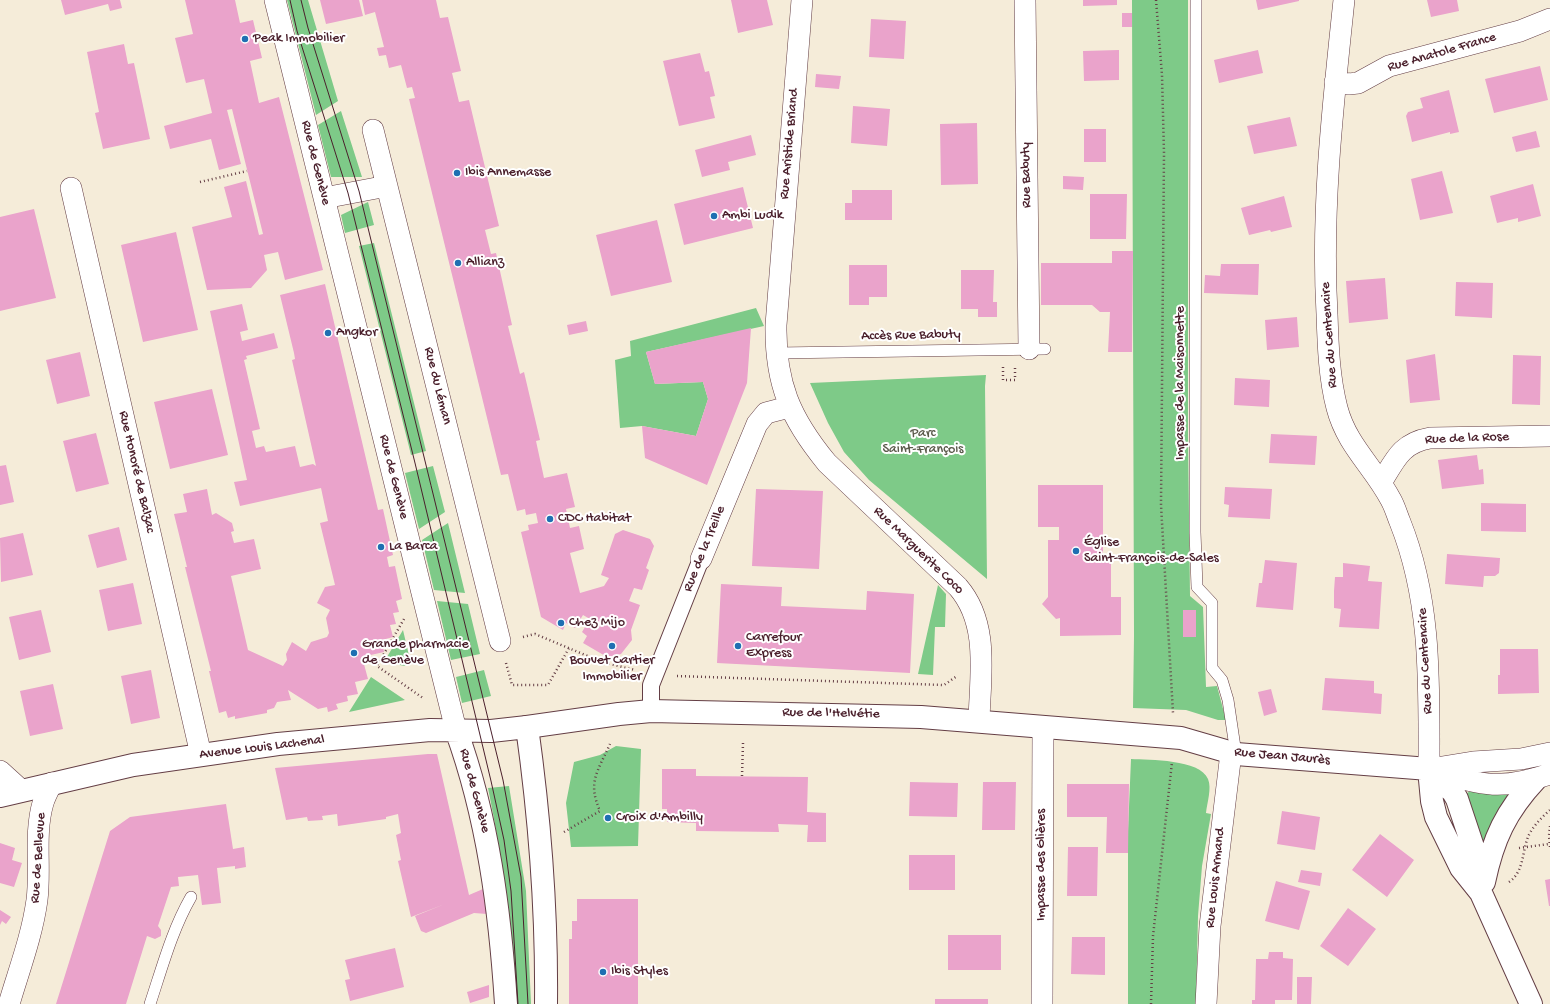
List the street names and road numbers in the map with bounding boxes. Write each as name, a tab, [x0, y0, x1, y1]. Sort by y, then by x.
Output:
street label: Rue Anatole France	[1386, 29, 1498, 77]
street label: Rue Aristide Briand	[777, 88, 803, 200]
street label: Rue de Genève	[296, 119, 334, 207]
street label: Rue Babuty	[1018, 142, 1036, 208]
street label: Rue du Centenaire	[1318, 281, 1342, 389]
street label: Impasse de la Maisonnette	[1173, 306, 1189, 460]
street label: Accès Rue Babuty	[861, 327, 961, 345]
street label: Rue du Léman	[419, 346, 455, 426]
street label: Rue Honoré de Balzac	[114, 409, 158, 535]
street label: Rue de la Rose	[1425, 429, 1509, 449]
street label: Rue de Genève	[374, 433, 412, 521]
street label: Rue Marguerite Coco	[869, 503, 967, 599]
street label: Rue de la Treille	[680, 504, 730, 594]
street label: Rue du Centenaire	[1415, 607, 1437, 715]
street label: Rue de l'Helvétie	[782, 705, 880, 723]
street label: Avenue Louis Lachenal	[199, 732, 325, 764]
street label: Rue Jean Jaurès	[1233, 744, 1331, 770]
street label: Rue de Genève	[455, 747, 493, 835]
street label: Impasse des Glières	[1034, 809, 1050, 921]
street label: Rue de Bellevue	[27, 812, 51, 904]
street label: Rue Louis Armand	[1202, 827, 1230, 929]

